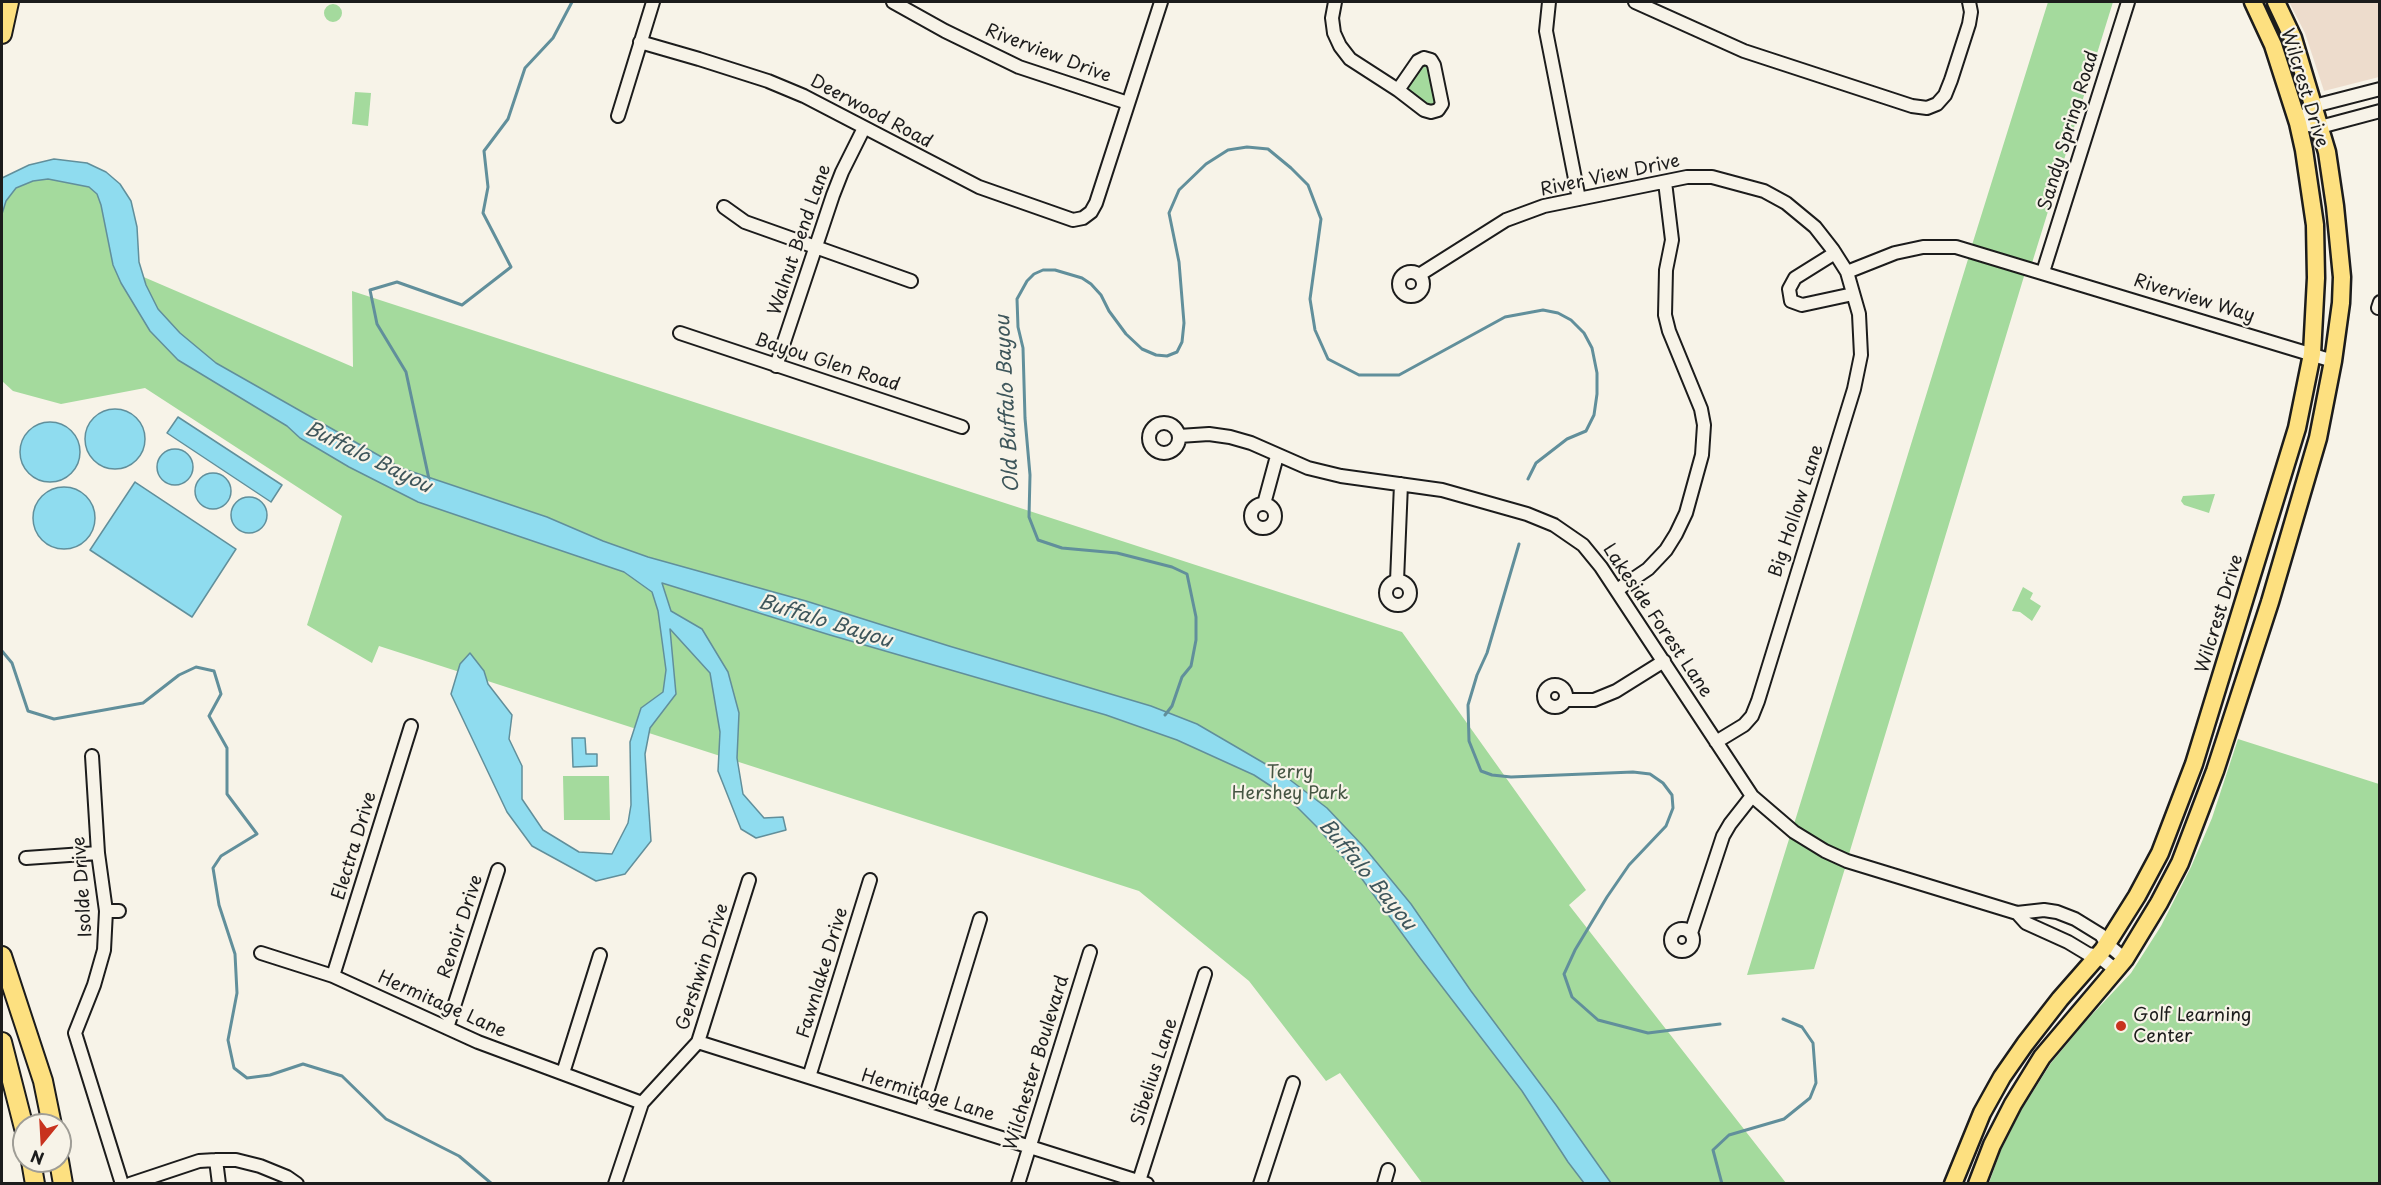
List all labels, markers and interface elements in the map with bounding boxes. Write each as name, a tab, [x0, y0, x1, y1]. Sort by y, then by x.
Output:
street label: Riverview Drive	[982, 20, 1114, 88]
street label: Wilcrest Drive	[2276, 26, 2332, 150]
street label: Sandy Spring Road	[2034, 49, 2104, 213]
street label: Deerwood Road	[806, 71, 936, 153]
street label: River View Drive	[1538, 151, 1682, 201]
street label: Walnut Bend Lane	[764, 162, 836, 318]
street label: Riverview Way	[2131, 270, 2257, 328]
water label: Old Buffalo Bayou	[991, 314, 1025, 494]
street label: Bayou Glen Road	[752, 329, 902, 397]
water label: Buffalo Bayou	[301, 417, 435, 499]
street label: Big Hollow Lane	[1765, 442, 1829, 580]
street label: Lakeside Forest Lane	[1598, 540, 1716, 702]
street label: Wilcrest Drive	[2192, 552, 2248, 676]
water label: Buffalo Bayou	[756, 590, 894, 654]
park label: Terry Hershey Park	[1232, 762, 1348, 804]
street label: Electra Drive	[328, 789, 382, 903]
water label: Buffalo Bayou	[1314, 814, 1420, 936]
street label: Isolde Drive	[69, 836, 97, 938]
street label: Renoir Drive	[434, 872, 488, 982]
street label: Gershwin Drive	[672, 901, 734, 1033]
street label: Fawnlake Drive	[793, 905, 853, 1041]
street label: Hermitage Lane	[374, 967, 510, 1043]
street label: Wilchester Boulevard	[1000, 973, 1074, 1153]
place label: Golf Learning Center	[2133, 1005, 2251, 1048]
street label: Sibelius Lane	[1127, 1015, 1183, 1129]
marker: Golf Learning Center	[2114, 1019, 2128, 1033]
street label: Hermitage Lane	[859, 1065, 997, 1127]
north arrow	[12, 1113, 72, 1173]
text: N	[27, 1145, 47, 1172]

